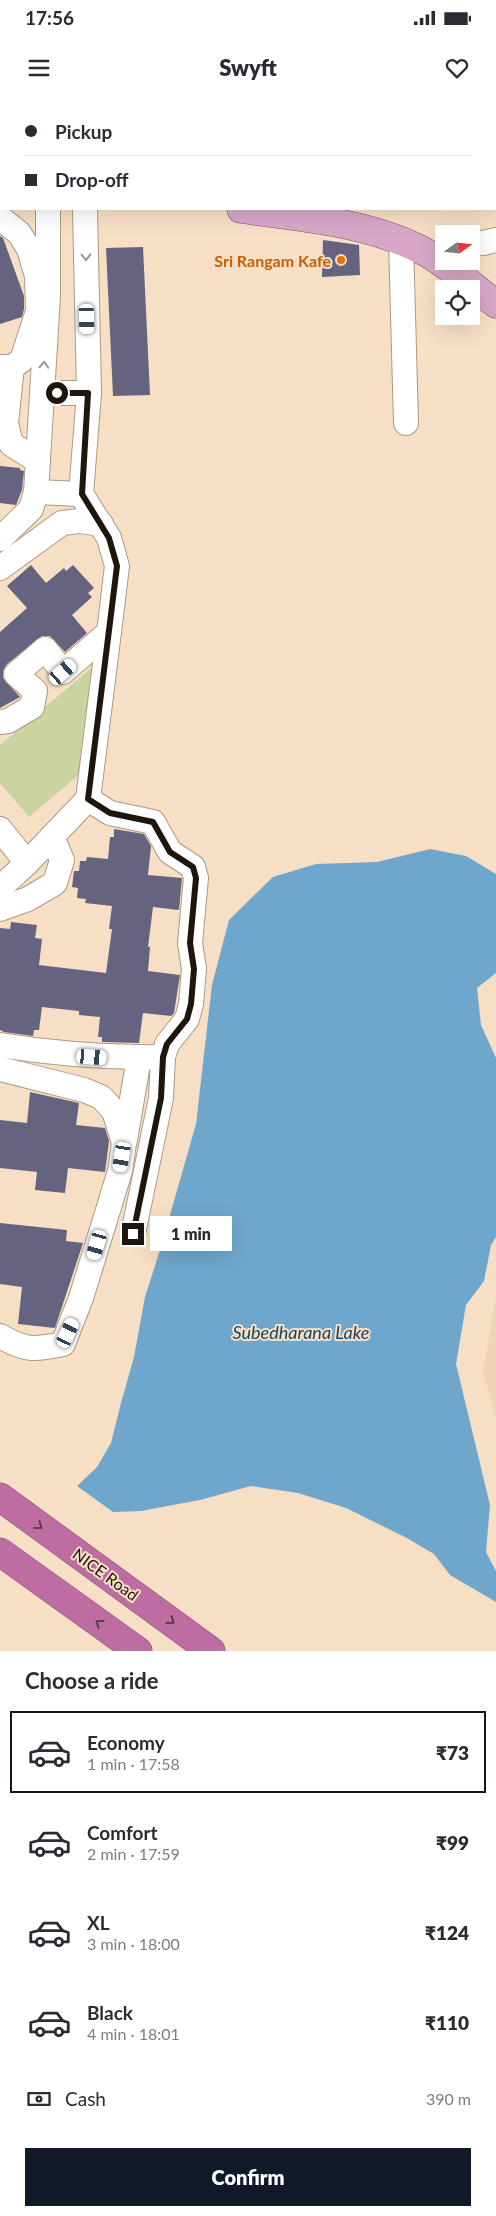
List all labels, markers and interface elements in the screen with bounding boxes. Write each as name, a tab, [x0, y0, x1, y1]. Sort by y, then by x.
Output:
text: 17:56	[25, 6, 74, 29]
icon: menu	[25, 54, 53, 82]
text: Swyft	[219, 54, 277, 81]
icon: heart	[443, 54, 471, 82]
text: Pickup	[55, 120, 112, 143]
text: Drop-off	[55, 168, 129, 191]
north arrow	[435, 225, 480, 270]
map controls	[435, 225, 480, 325]
place label: Sri Rangam Kafe	[214, 251, 331, 270]
one-way arrow	[81, 254, 91, 262]
marker: Sri Rangam Kafe	[335, 254, 347, 266]
button: locate	[435, 280, 480, 325]
car	[79, 304, 94, 334]
one-way arrow	[38, 361, 49, 369]
route start	[46, 382, 68, 404]
car	[46, 656, 79, 688]
car	[76, 1048, 107, 1066]
car	[112, 1141, 131, 1173]
callout: 1 min	[150, 1216, 233, 1252]
route end	[122, 1223, 144, 1245]
text: 1 min	[171, 1224, 211, 1243]
car	[85, 1229, 108, 1261]
car	[54, 1316, 81, 1350]
water label: Subedharana Lake	[233, 1321, 369, 1343]
one-way arrow	[33, 1520, 43, 1529]
street label: NICE Road	[70, 1544, 142, 1604]
one-way arrow	[165, 1616, 174, 1624]
one-way arrow	[95, 1620, 104, 1629]
text: Choose a ride	[25, 1667, 159, 1694]
icon: car	[27, 1730, 72, 1775]
text: Economy	[87, 1731, 165, 1754]
text: ₹73	[436, 1741, 469, 1764]
text: 1 min · 17:58	[87, 1754, 180, 1773]
icon: car	[27, 1820, 72, 1865]
text: Comfort	[87, 1821, 158, 1844]
text: ₹99	[436, 1831, 469, 1854]
text: 2 min · 17:59	[87, 1844, 180, 1863]
icon: car	[27, 1910, 72, 1955]
text: XL	[87, 1911, 110, 1934]
text: ₹124	[425, 1921, 469, 1944]
text: 3 min · 18:00	[87, 1934, 180, 1953]
icon: car	[27, 2000, 72, 2045]
text: Black	[87, 2001, 133, 2024]
text: ₹110	[425, 2011, 469, 2034]
text: 4 min · 18:01	[87, 2024, 180, 2043]
icon: cash	[25, 2085, 53, 2113]
text: Cash	[65, 2087, 106, 2110]
text: 390 m	[426, 2089, 471, 2108]
button: Confirm	[25, 2148, 471, 2206]

